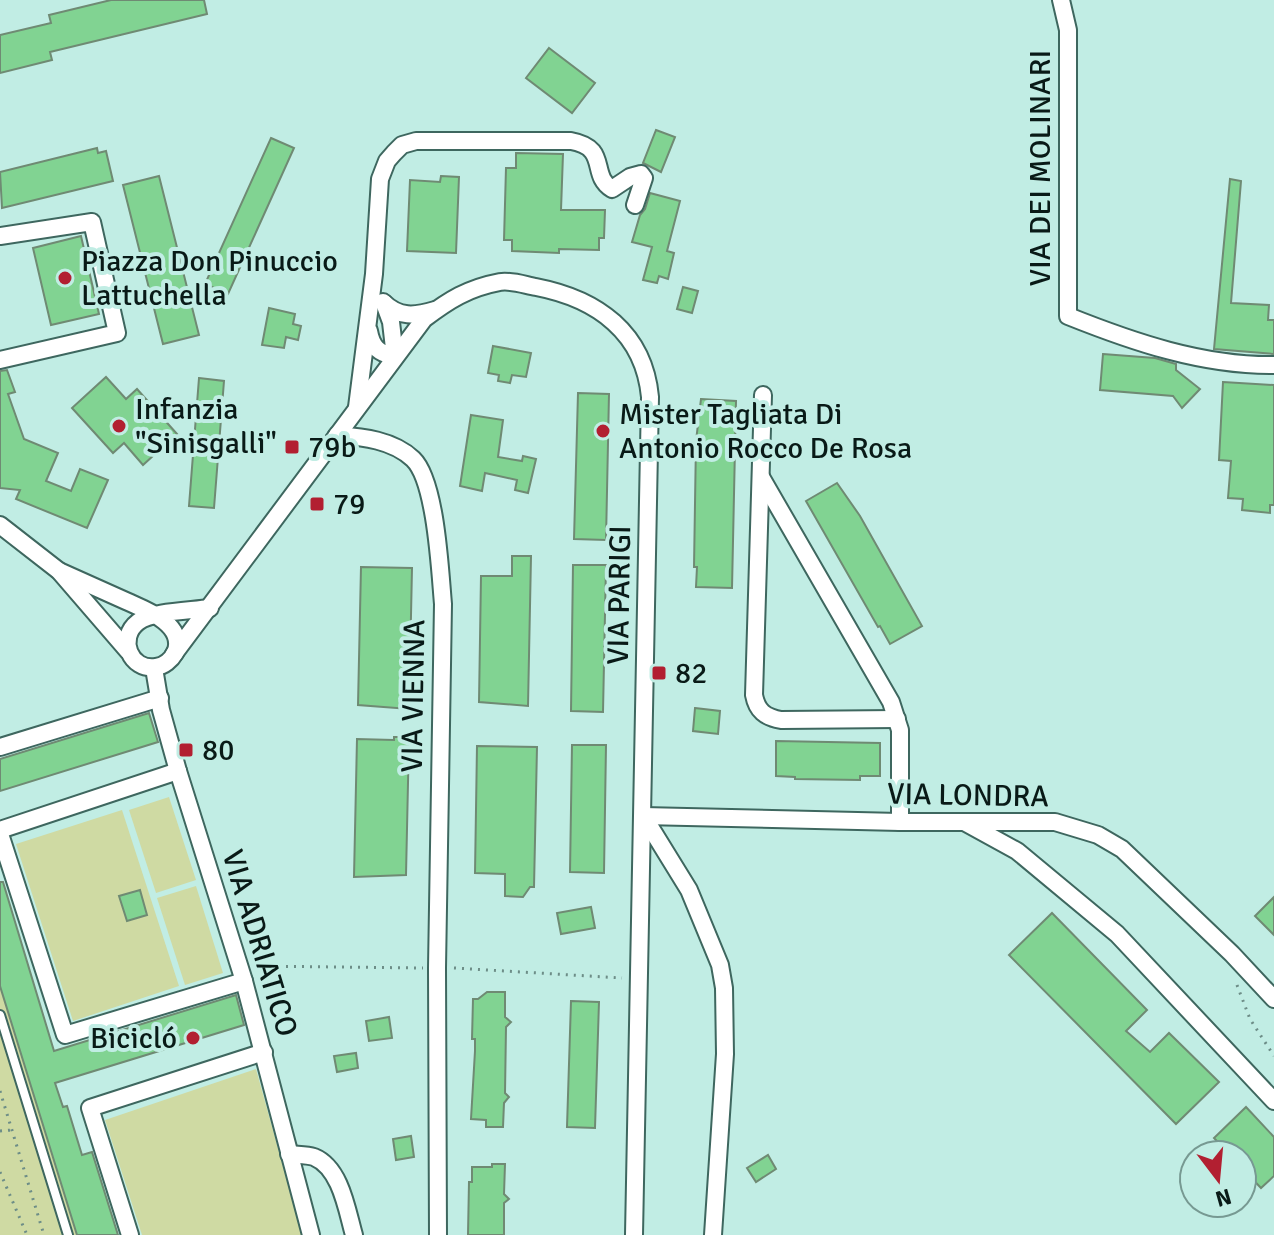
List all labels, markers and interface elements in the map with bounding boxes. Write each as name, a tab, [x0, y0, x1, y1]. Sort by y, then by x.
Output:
street label: VIA DEI MOLINARI	[1022, 50, 1059, 286]
place label: Piazza Don Pinuccio Lattuchella	[81, 243, 338, 314]
marker: Piazza Don Pinuccio Lattuchella	[56, 269, 74, 287]
place label: Infanzia "Sinisgalli"	[135, 391, 277, 462]
place label: Mister Tagliata Di Antonio Rocco De Rosa	[619, 396, 912, 467]
marker: Infanzia "Sinisgalli"	[110, 417, 128, 435]
marker: Mister Tagliata Di Antonio Rocco De Rosa	[594, 422, 612, 440]
place label: 79b	[308, 429, 356, 466]
marker: 79b	[283, 438, 301, 456]
place label: 79	[333, 486, 365, 523]
marker: 79	[308, 495, 326, 513]
street label: VIA PARIGI	[600, 525, 639, 665]
street label: VIA VIENNA	[394, 619, 433, 773]
place label: 82	[675, 655, 707, 692]
marker: 82	[650, 664, 668, 682]
place label: 80	[202, 732, 234, 769]
marker: 80	[177, 741, 195, 759]
street label: VIA LONDRA	[887, 776, 1049, 815]
street label: VIA ADRIATICO	[214, 845, 305, 1041]
place label: Bicicló	[90, 1020, 177, 1057]
marker: Bicicló	[184, 1029, 202, 1047]
north arrow	[1178, 1139, 1258, 1219]
text: N	[1212, 1183, 1234, 1213]

